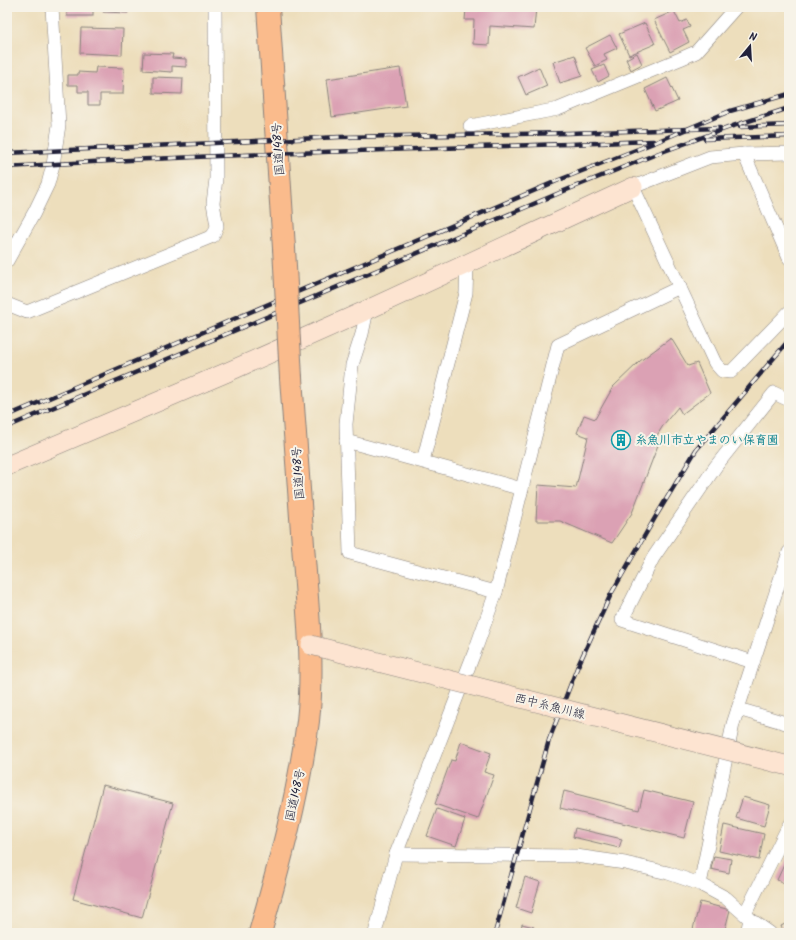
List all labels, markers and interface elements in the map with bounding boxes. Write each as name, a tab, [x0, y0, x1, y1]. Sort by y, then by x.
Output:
north arrow	[730, 26, 770, 66]
text: N	[747, 28, 759, 47]
street label: 国道148号	[267, 122, 290, 176]
building icon: 糸魚川市立やまのい保育園	[610, 429, 632, 451]
place label: 糸魚川市立やまのい保育園	[635, 431, 779, 450]
street label: 国道148号	[287, 446, 310, 500]
street label: 西中糸魚川線	[513, 689, 587, 724]
street label: 国道148号	[281, 767, 310, 823]

